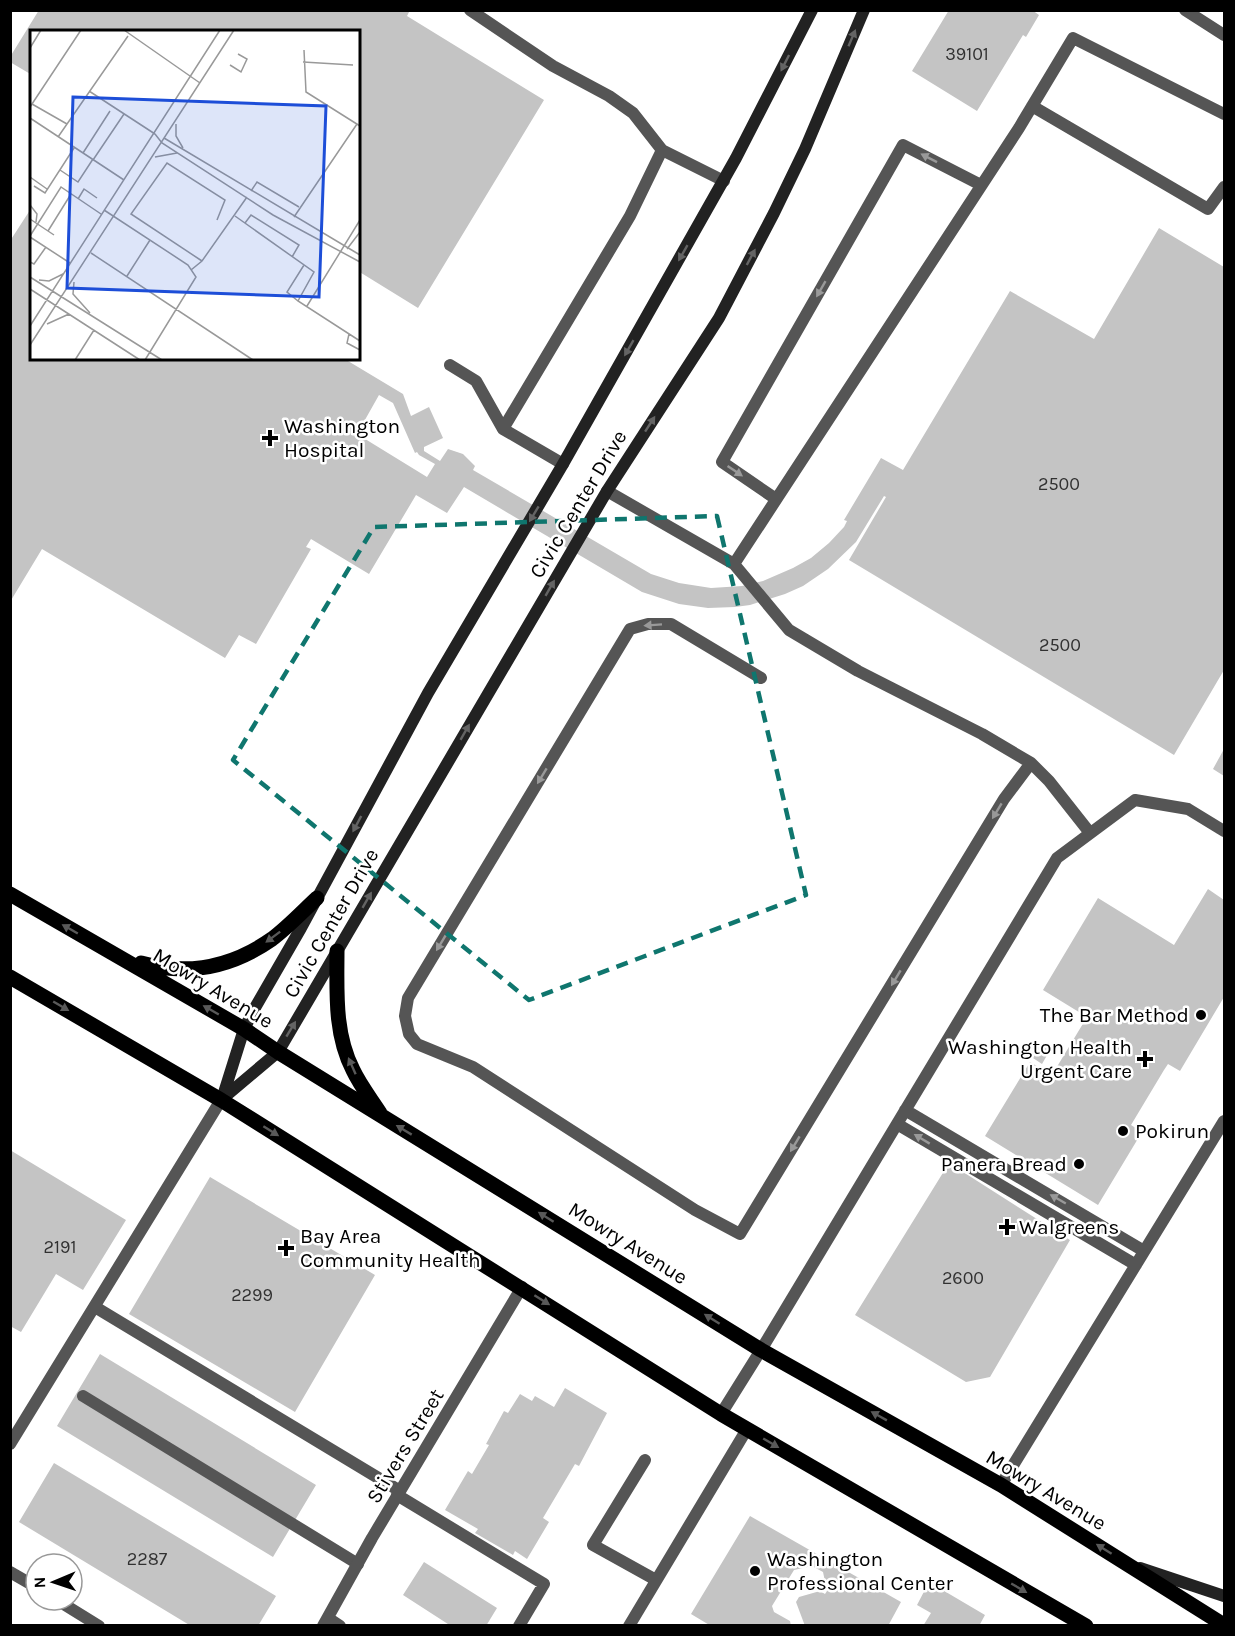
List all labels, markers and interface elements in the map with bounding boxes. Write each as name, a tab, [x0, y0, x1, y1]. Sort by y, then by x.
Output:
one-way arrow	[848, 29, 857, 46]
inset map	[30, 30, 360, 360]
house number: 39101	[945, 43, 989, 65]
one-way arrow	[780, 54, 790, 71]
one-way arrow	[921, 154, 938, 163]
one-way arrow	[678, 245, 688, 262]
one-way arrow	[746, 249, 756, 266]
one-way arrow	[816, 280, 826, 297]
one-way arrow	[625, 339, 635, 356]
place label: Washington Hospital	[284, 414, 400, 462]
one-way arrow	[644, 416, 655, 432]
street label: Civic Center Drive	[524, 426, 632, 582]
marker: Washington Hospital	[261, 429, 279, 447]
one-way arrow	[727, 465, 743, 477]
house number: 2500	[1038, 473, 1080, 495]
one-way arrow	[528, 506, 539, 522]
one-way arrow	[544, 580, 555, 596]
one-way arrow	[643, 620, 662, 629]
house number: 2500	[1039, 634, 1081, 656]
one-way arrow	[460, 723, 470, 740]
one-way arrow	[536, 768, 547, 784]
one-way arrow	[992, 803, 1003, 819]
one-way arrow	[352, 816, 362, 833]
street label: Civic Center Drive	[279, 844, 383, 1002]
one-way arrow	[361, 892, 372, 908]
one-way arrow	[62, 923, 78, 934]
one-way arrow	[266, 931, 282, 943]
one-way arrow	[436, 935, 447, 951]
street label: Mowry Avenue	[149, 943, 277, 1033]
one-way arrow	[891, 969, 902, 986]
one-way arrow	[53, 1001, 69, 1012]
place label: The Bar Method	[1040, 1003, 1189, 1027]
one-way arrow	[203, 1004, 219, 1015]
marker: The Bar Method	[1194, 1008, 1208, 1022]
one-way arrow	[285, 1021, 296, 1037]
place label: Washington Health Urgent Care	[948, 1035, 1132, 1083]
marker: Washington Health Urgent Care	[1136, 1050, 1154, 1068]
one-way arrow	[347, 1057, 356, 1074]
place label: Pokirun	[1135, 1119, 1209, 1143]
one-way arrow	[396, 1124, 412, 1135]
marker: Pokirun	[1116, 1124, 1130, 1138]
one-way arrow	[263, 1126, 279, 1137]
one-way arrow	[913, 1134, 930, 1144]
one-way arrow	[789, 1136, 800, 1152]
place label: Panera Bread	[941, 1152, 1067, 1176]
marker: Panera Bread	[1072, 1157, 1086, 1171]
one-way arrow	[1049, 1194, 1066, 1204]
street label: Mowry Avenue	[564, 1197, 692, 1289]
one-way arrow	[538, 1212, 554, 1223]
place label: Walgreens	[1019, 1215, 1119, 1239]
marker: Walgreens	[1000, 1220, 1014, 1234]
place label: Bay Area Community Health	[300, 1224, 481, 1272]
house number: 2191	[44, 1236, 76, 1258]
marker: Bay Area Community Health	[277, 1239, 295, 1257]
house number: 2600	[942, 1267, 984, 1289]
house number: 2299	[231, 1284, 273, 1306]
one-way arrow	[534, 1294, 550, 1305]
one-way arrow	[704, 1314, 720, 1325]
street label: Stivers Street	[361, 1384, 449, 1508]
one-way arrow	[870, 1411, 887, 1421]
one-way arrow	[763, 1438, 780, 1448]
street label: Mowry Avenue	[982, 1445, 1110, 1535]
one-way arrow	[1096, 1544, 1112, 1555]
place label: Washington Professional Center	[767, 1547, 954, 1595]
house number: 2287	[127, 1548, 168, 1570]
north arrow	[24, 1552, 84, 1612]
marker: Washington Professional Center	[748, 1564, 762, 1578]
text: N	[30, 1576, 49, 1589]
one-way arrow	[1011, 1583, 1028, 1593]

